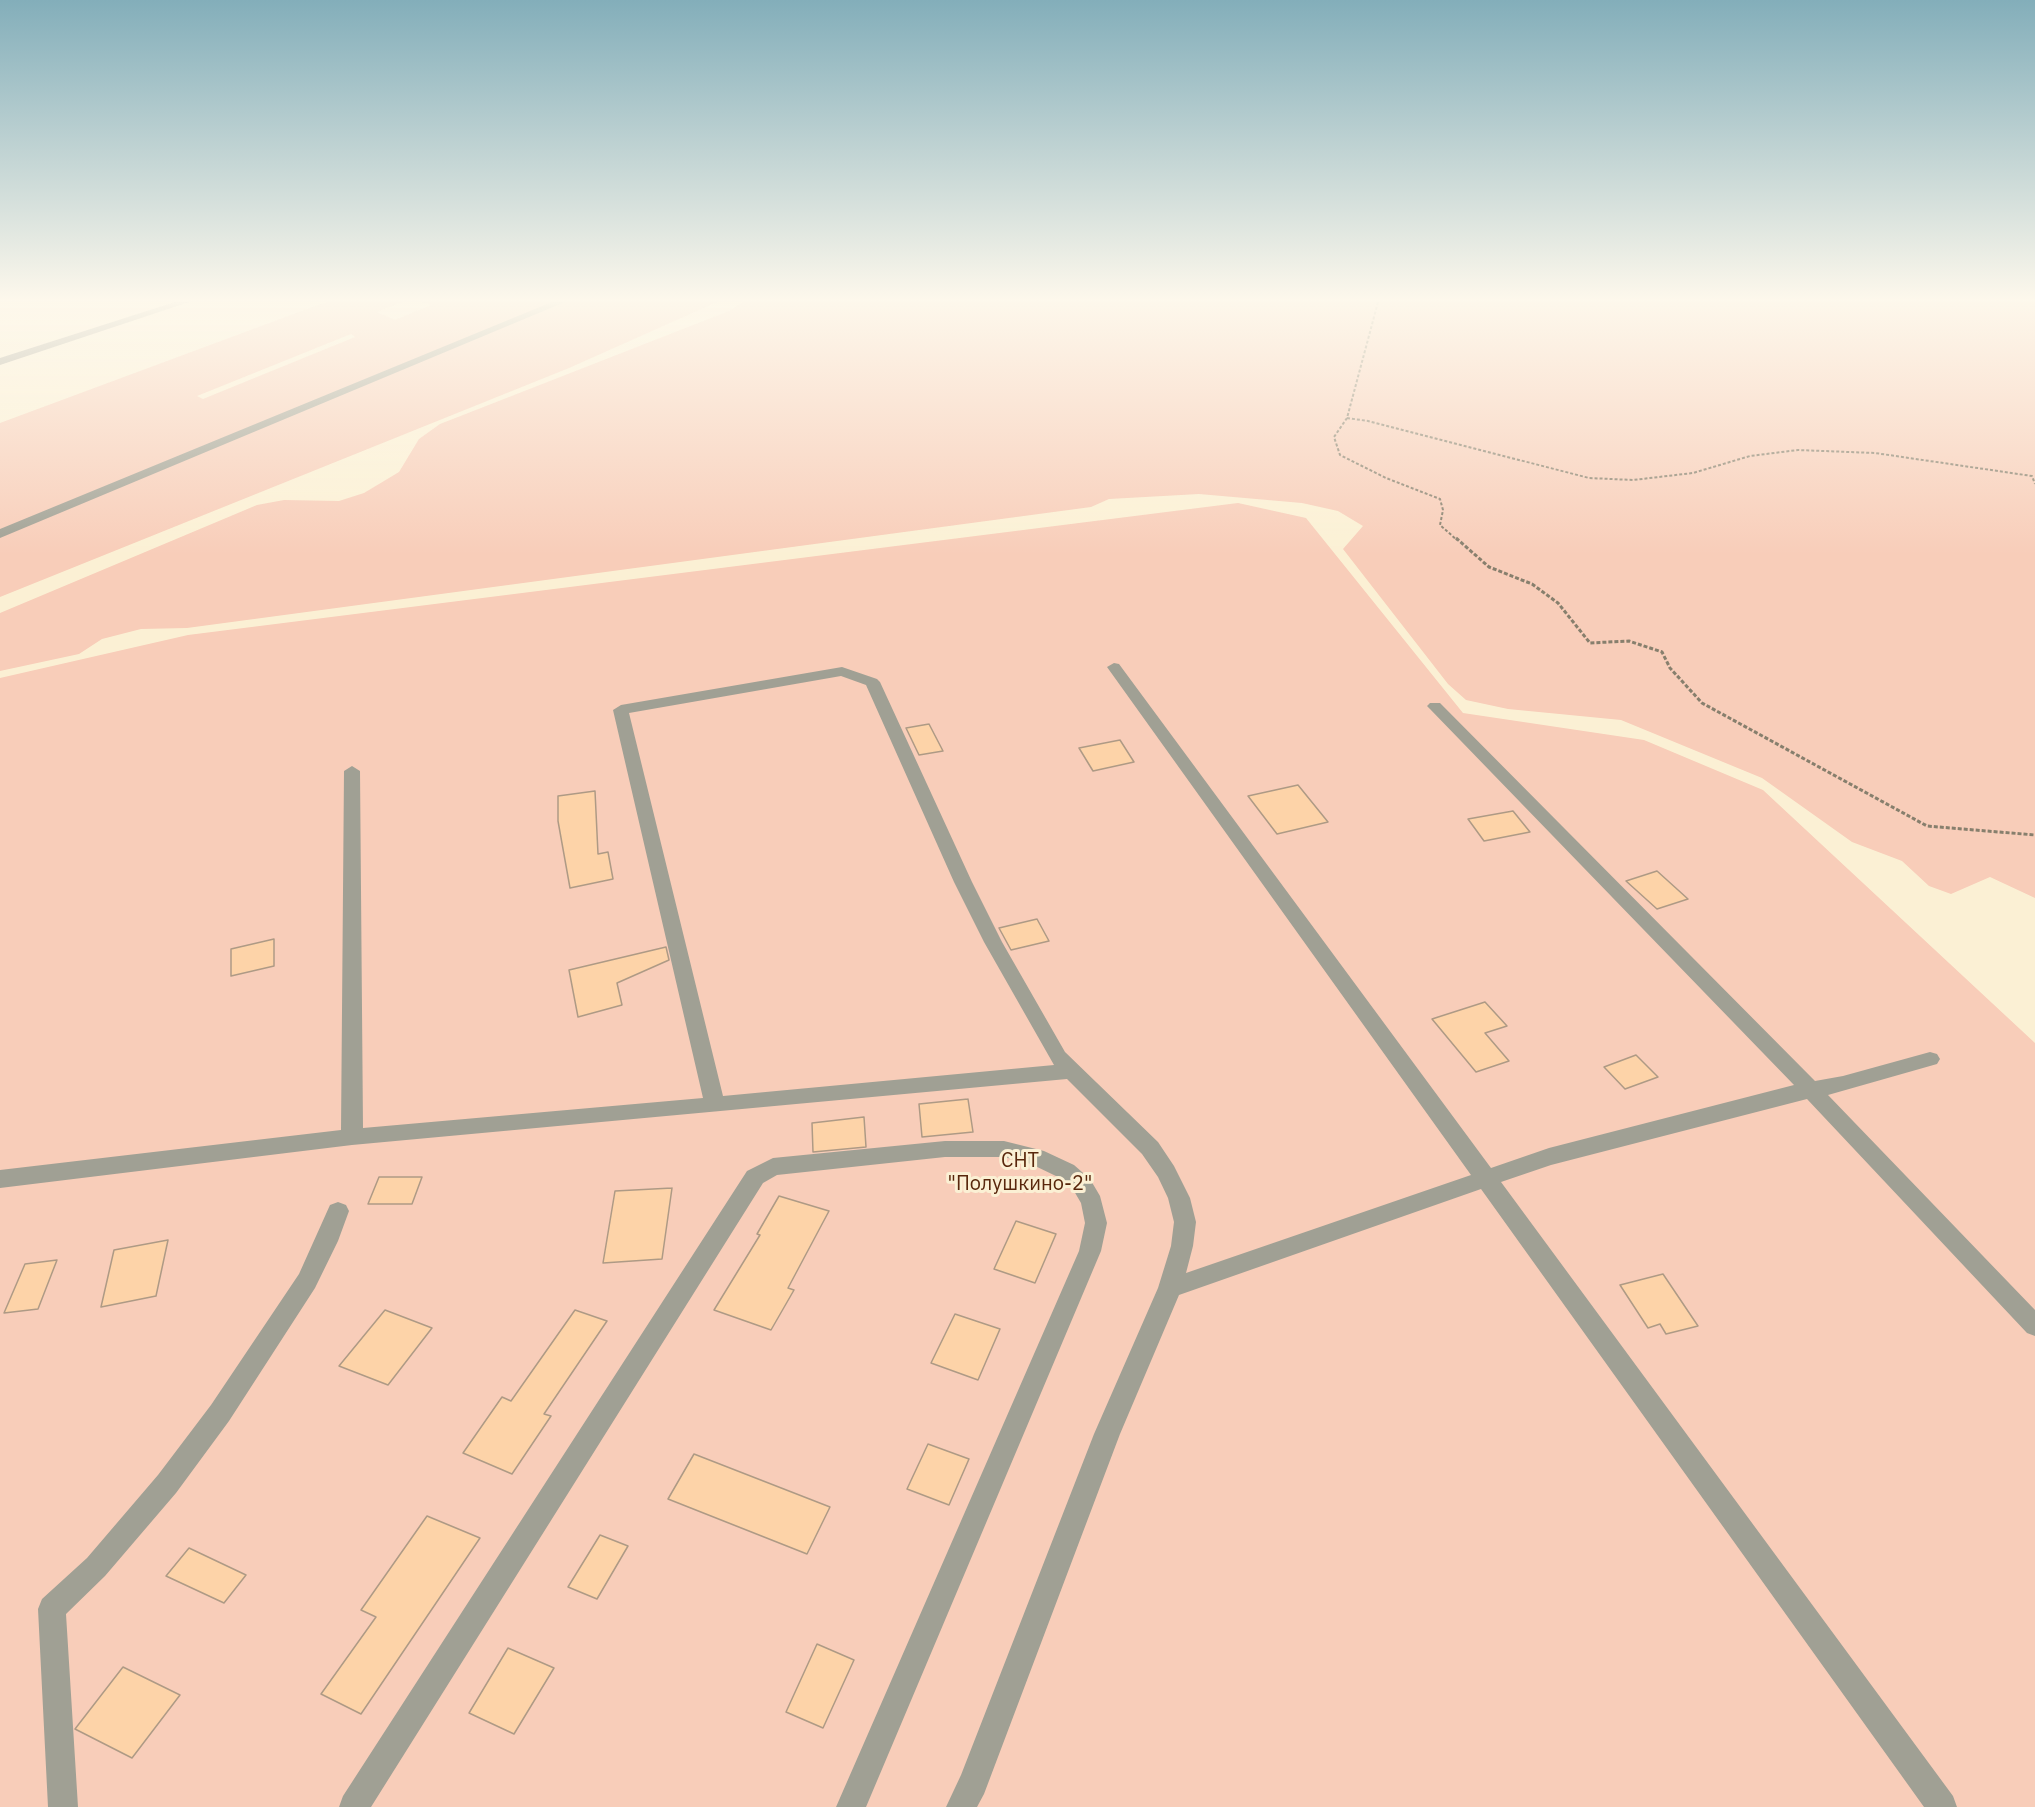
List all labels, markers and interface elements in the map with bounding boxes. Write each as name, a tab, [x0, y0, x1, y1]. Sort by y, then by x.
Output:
park label: СНТ "Полушкино-2"	[948, 1149, 1092, 1196]

